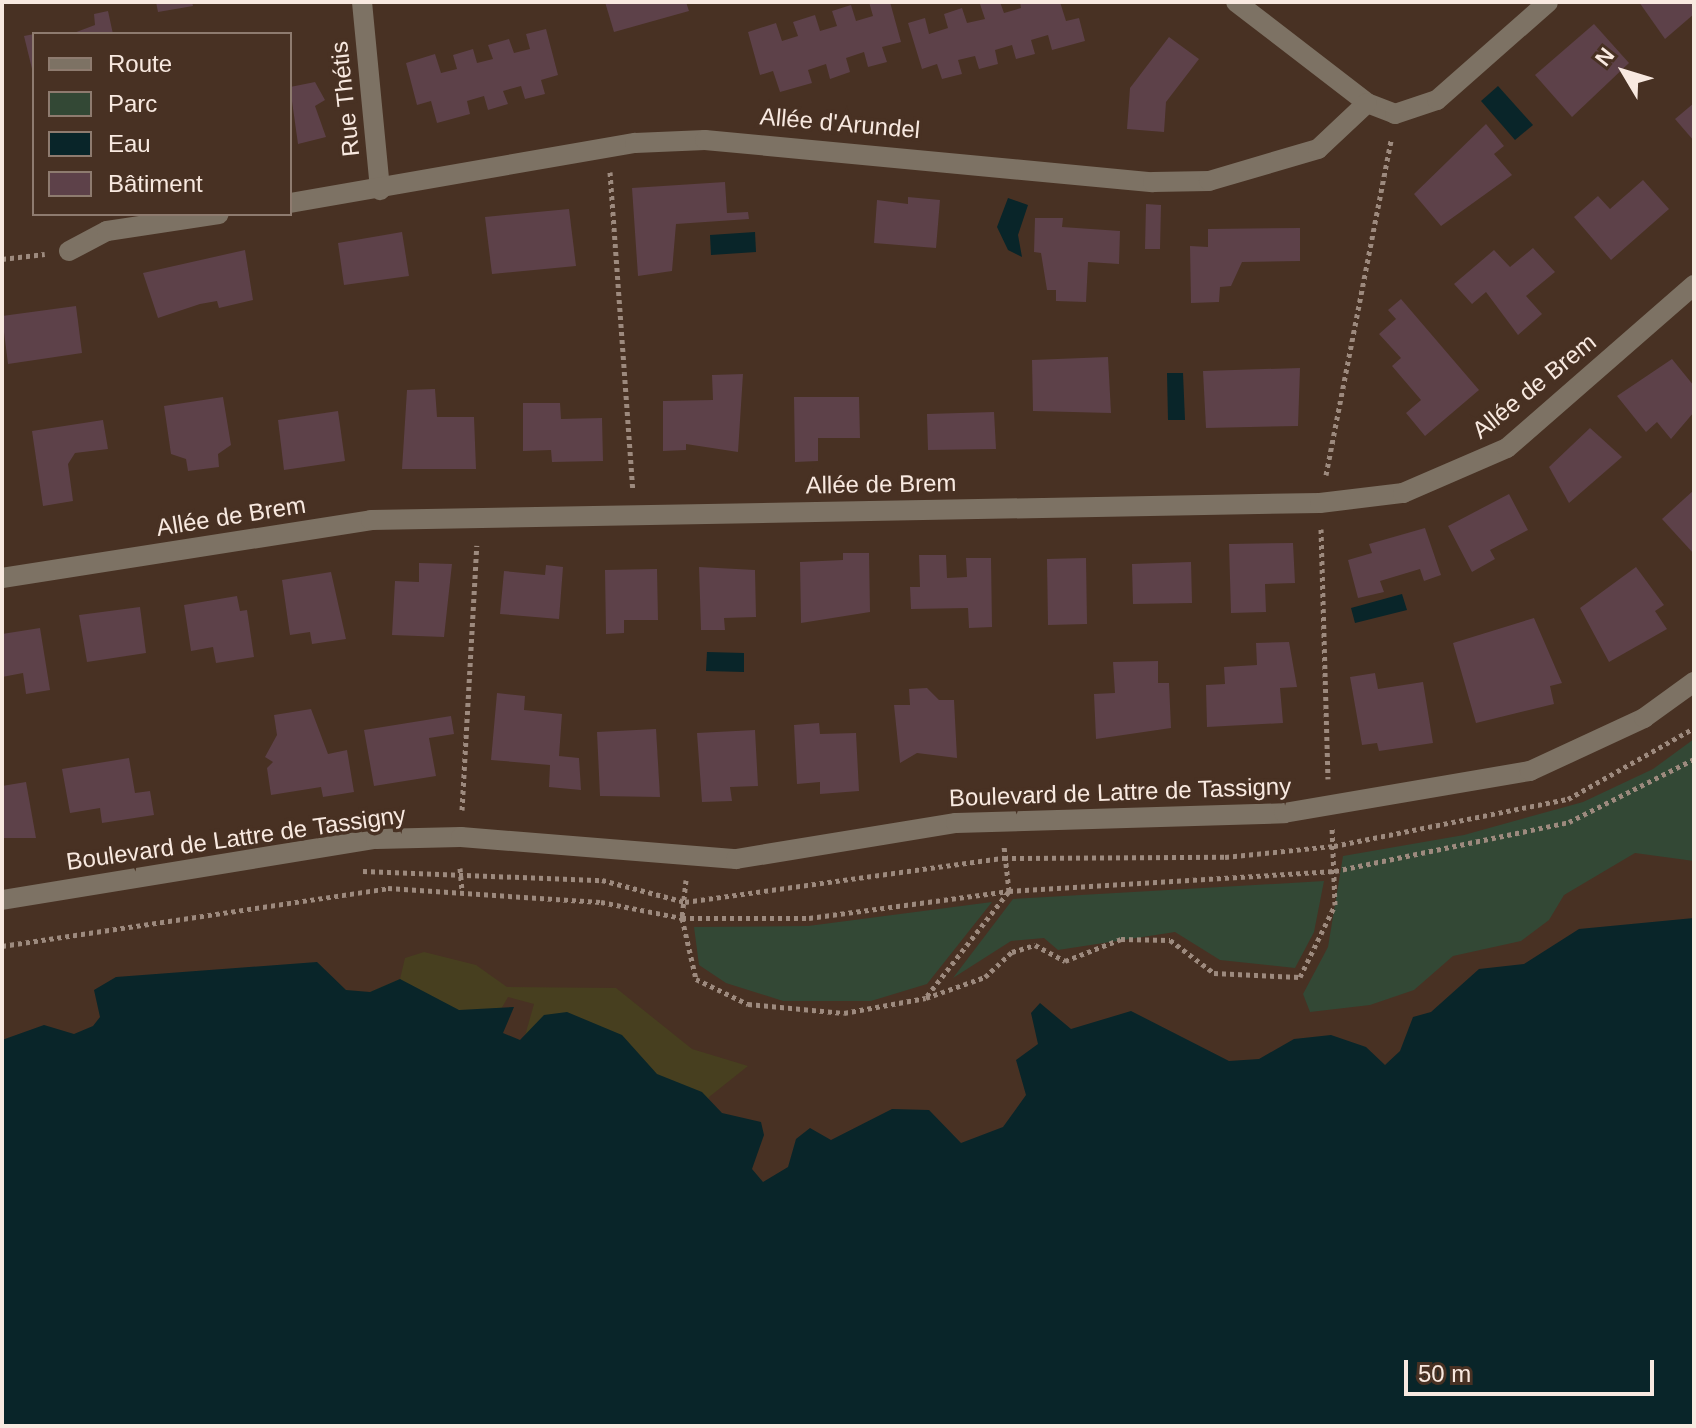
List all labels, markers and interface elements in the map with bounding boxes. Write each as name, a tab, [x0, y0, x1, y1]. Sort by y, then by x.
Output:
legend	[32, 32, 292, 216]
north arrow	[1584, 32, 1664, 112]
street label: Rue Thétis	[325, 40, 365, 158]
text: N	[1590, 43, 1619, 71]
text: Route	[108, 50, 172, 77]
text: Parc	[108, 90, 157, 117]
street label: Allée d'Arundel	[759, 102, 921, 144]
text: Eau	[108, 130, 151, 157]
text: Bâtiment	[108, 170, 203, 197]
street label: Allée de Brem	[1466, 327, 1602, 445]
street label: Allée de Brem	[805, 468, 957, 500]
street label: Allée de Brem	[154, 490, 308, 542]
street label: Boulevard de Lattre de Tassigny	[948, 772, 1292, 812]
street label: Boulevard de Lattre de Tassigny	[64, 800, 408, 876]
scale bar	[1408, 1344, 1658, 1394]
text: 50 m	[1418, 1360, 1471, 1387]

